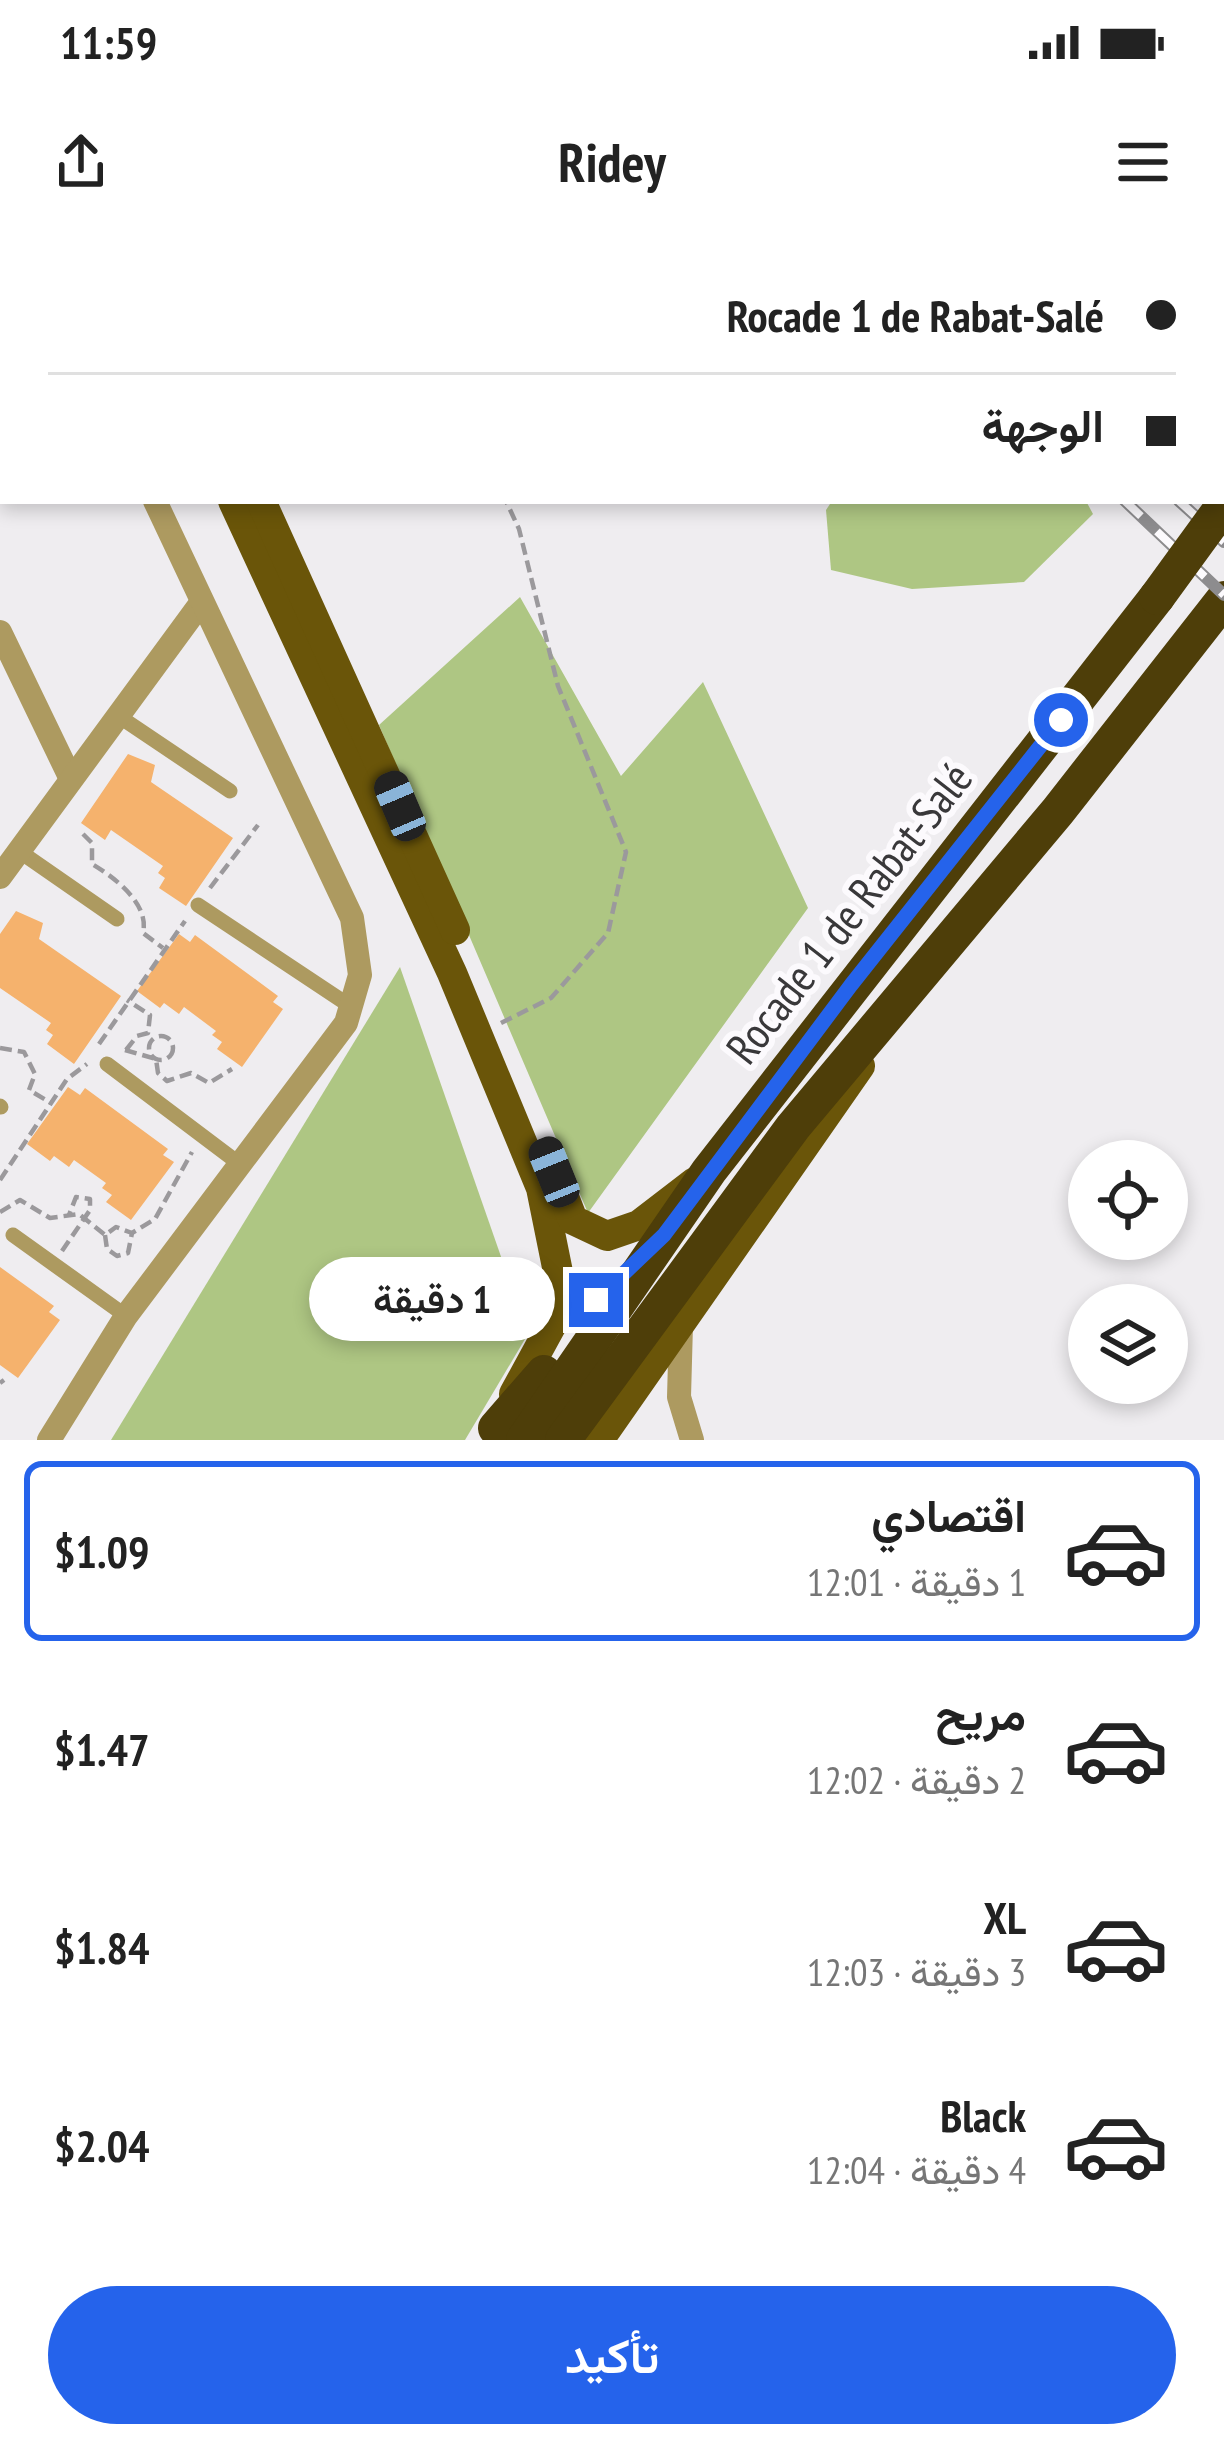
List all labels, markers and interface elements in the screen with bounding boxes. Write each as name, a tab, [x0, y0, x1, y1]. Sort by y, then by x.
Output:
text: 11:59	[60, 13, 157, 71]
text: Ridey	[558, 127, 666, 197]
icon: share	[48, 129, 114, 195]
icon: menu	[1110, 129, 1176, 195]
text: Rocade 1 de Rabat-Salé	[727, 286, 1104, 344]
text: الوجهة	[982, 396, 1104, 454]
route start	[1034, 693, 1088, 747]
street label: Rocade 1 de Rabat-Salé	[713, 750, 984, 1075]
car	[369, 766, 431, 846]
car	[524, 1132, 584, 1212]
map controls	[1068, 1140, 1188, 1404]
button: locate	[1068, 1140, 1188, 1260]
callout: 1 دقيقة	[308, 1258, 554, 1342]
text: 1 دقيقة	[373, 1273, 491, 1324]
route end	[569, 1273, 623, 1327]
button: layers	[1068, 1284, 1188, 1404]
text: اقتصادي	[871, 1486, 1026, 1544]
icon: car	[1062, 1497, 1170, 1605]
text: $1.09	[54, 1522, 150, 1580]
text: 1 دقيقة · 12:01	[807, 1556, 1026, 1607]
text: مريح	[935, 1684, 1026, 1742]
icon: car	[1062, 1695, 1170, 1803]
text: $1.47	[54, 1720, 150, 1778]
text: 2 دقيقة · 12:02	[807, 1754, 1026, 1805]
text: XL	[983, 1888, 1026, 1946]
icon: car	[1062, 1893, 1170, 2001]
text: $1.84	[54, 1918, 150, 1976]
text: 3 دقيقة · 12:03	[807, 1946, 1026, 1997]
text: Black	[940, 2086, 1026, 2144]
icon: car	[1062, 2091, 1170, 2199]
text: $2.04	[54, 2116, 150, 2174]
text: 4 دقيقة · 12:04	[807, 2144, 1026, 2195]
button: تأكيد	[48, 2286, 1176, 2424]

